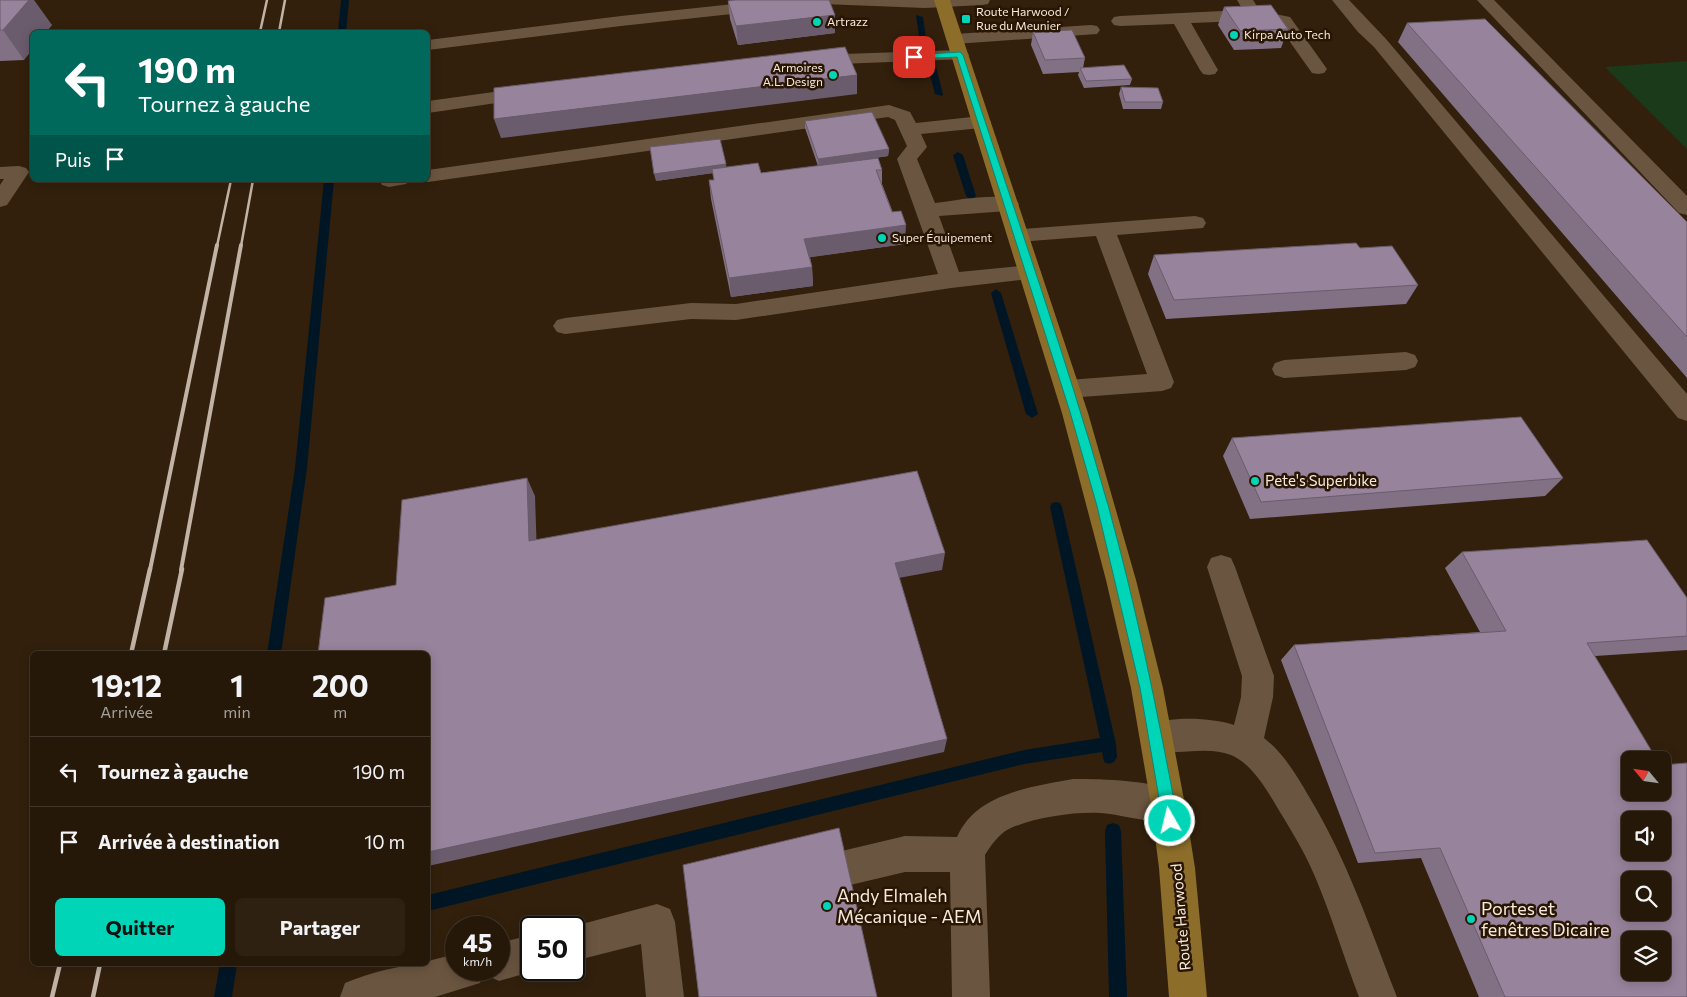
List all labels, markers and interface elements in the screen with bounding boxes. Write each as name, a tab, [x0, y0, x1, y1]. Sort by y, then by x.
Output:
place label: Route Harwood / Rue du Meunier	[976, 4, 1069, 32]
marker: Route Harwood / Rue du Meunier	[960, 13, 972, 25]
place label: Artrazz	[827, 14, 868, 28]
marker: Artrazz	[811, 16, 823, 28]
place label: Kirpa Auto Tech	[1244, 27, 1331, 41]
marker: Kirpa Auto Tech	[1228, 29, 1240, 41]
pin	[893, 36, 935, 78]
icon: arrive	[900, 43, 928, 71]
text: 190 m	[138, 47, 236, 90]
icon: left	[55, 50, 120, 115]
place label: Armoires A.L. Design	[763, 60, 823, 88]
marker: Armoires A.L. Design	[827, 69, 839, 81]
text: Tournez à gauche	[138, 90, 310, 117]
icon: arrive	[101, 145, 129, 173]
text: Puis	[55, 148, 91, 171]
place label: Super Équipement	[892, 230, 992, 244]
marker: Super Équipement	[876, 232, 888, 244]
place label: Pete's Superbike	[1265, 471, 1377, 489]
marker: Pete's Superbike	[1249, 475, 1261, 487]
text: 19:12	[91, 666, 162, 703]
text: 1	[230, 666, 244, 703]
text: 200	[312, 666, 369, 703]
text: Arrivée	[100, 702, 153, 721]
text: min	[223, 702, 251, 721]
text: m	[333, 702, 347, 721]
north arrow	[1621, 751, 1671, 801]
map controls	[1621, 751, 1671, 981]
icon: left	[55, 758, 83, 786]
text: Tournez à gauche	[98, 760, 248, 783]
text: 190 m	[353, 760, 405, 783]
position arrow	[1143, 794, 1195, 846]
button: sound	[1621, 811, 1671, 861]
icon: arrive	[55, 828, 83, 856]
text: Arrivée à destination	[98, 830, 280, 853]
text: 10 m	[364, 830, 405, 853]
street label: Route Harwood	[1166, 863, 1194, 971]
button: search	[1621, 871, 1671, 921]
place label: Andy Elmaleh Mécanique - AEM	[837, 884, 982, 927]
place label: Portes et fenêtres Dicaire	[1481, 897, 1609, 940]
button: Quitter	[55, 898, 225, 956]
button: Partager	[235, 898, 405, 956]
marker: Andy Elmaleh Mécanique - AEM	[821, 900, 833, 912]
marker: Portes et fenêtres Dicaire	[1465, 913, 1477, 925]
speed limit sign: 50	[520, 916, 585, 981]
text: 45	[463, 927, 492, 957]
button: layers	[1621, 931, 1671, 981]
text: km/h	[463, 954, 492, 968]

